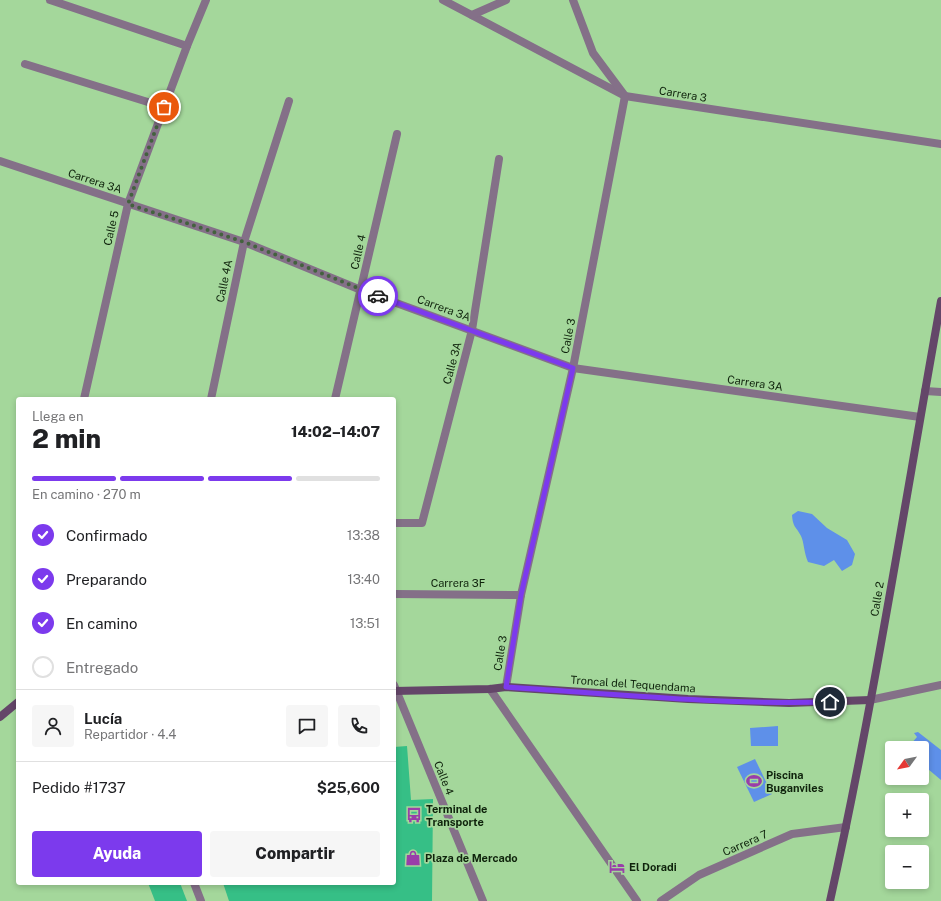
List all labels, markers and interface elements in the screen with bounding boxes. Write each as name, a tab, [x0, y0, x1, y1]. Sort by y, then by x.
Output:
street label: Carrera 3	[658, 84, 708, 104]
pin	[147, 90, 181, 124]
icon: bag	[153, 96, 175, 118]
street label: Carrera 3A	[67, 167, 124, 195]
street label: Calle 5	[101, 209, 121, 247]
street label: Calle 4	[348, 233, 368, 271]
street label: Calle 4A	[214, 258, 234, 303]
courier	[358, 276, 398, 316]
icon: car	[367, 285, 389, 307]
street label: Carrera 3A	[416, 293, 472, 323]
street label: Calle 3	[559, 317, 577, 355]
street label: Calle 3A	[441, 340, 463, 386]
street label: Carrera 3A	[726, 373, 784, 393]
text: Llega en	[32, 409, 83, 424]
text: 2 min	[32, 423, 101, 454]
text: 14:02–14:07	[291, 423, 380, 440]
text: En camino · 270 m	[32, 487, 141, 502]
icon: check	[32, 524, 54, 546]
text: Confirmado	[66, 527, 147, 544]
text: 13:38	[347, 528, 380, 543]
icon: check	[32, 568, 54, 590]
text: Preparando	[66, 571, 147, 588]
text: 13:40	[348, 572, 380, 587]
street label: Carrera 3F	[431, 577, 485, 589]
street label: Calle 2	[868, 580, 886, 617]
icon: check	[32, 612, 54, 634]
text: En camino	[66, 615, 138, 632]
text: 13:51	[350, 616, 380, 631]
street label: Calle 3	[491, 634, 509, 672]
text: Entregado	[66, 659, 138, 676]
street label: Troncal del Tequendama	[570, 674, 696, 694]
pin	[813, 685, 847, 719]
icon: home	[819, 691, 841, 713]
button: person	[32, 705, 74, 747]
button: chat	[286, 705, 328, 747]
button: phone	[338, 705, 380, 747]
text: Lucía	[84, 710, 122, 727]
text: Repartidor · 4.4	[84, 727, 177, 742]
north arrow	[885, 741, 929, 785]
map controls	[885, 741, 929, 889]
street label: Calle 4	[432, 759, 456, 797]
place label: Piscina Buganviles	[766, 769, 824, 794]
sports icon: Piscina Buganviles	[745, 772, 763, 790]
text: Pedido #1737	[32, 779, 126, 796]
text: $25,600	[317, 779, 380, 796]
button: +	[885, 793, 929, 837]
place label: Terminal de Transporte	[426, 803, 487, 828]
bus stop icon: Terminal de Transporte	[405, 806, 423, 824]
street label: Carrera 7	[721, 828, 770, 858]
button: Ayuda	[32, 831, 202, 877]
button: Compartir	[210, 831, 380, 877]
button: −	[885, 845, 929, 889]
shop icon: Plaza de Mercado	[404, 849, 422, 867]
place label: Plaza de Mercado	[425, 852, 518, 864]
hotel icon: El Doradi	[608, 858, 626, 876]
place label: El Doradi	[629, 861, 677, 873]

